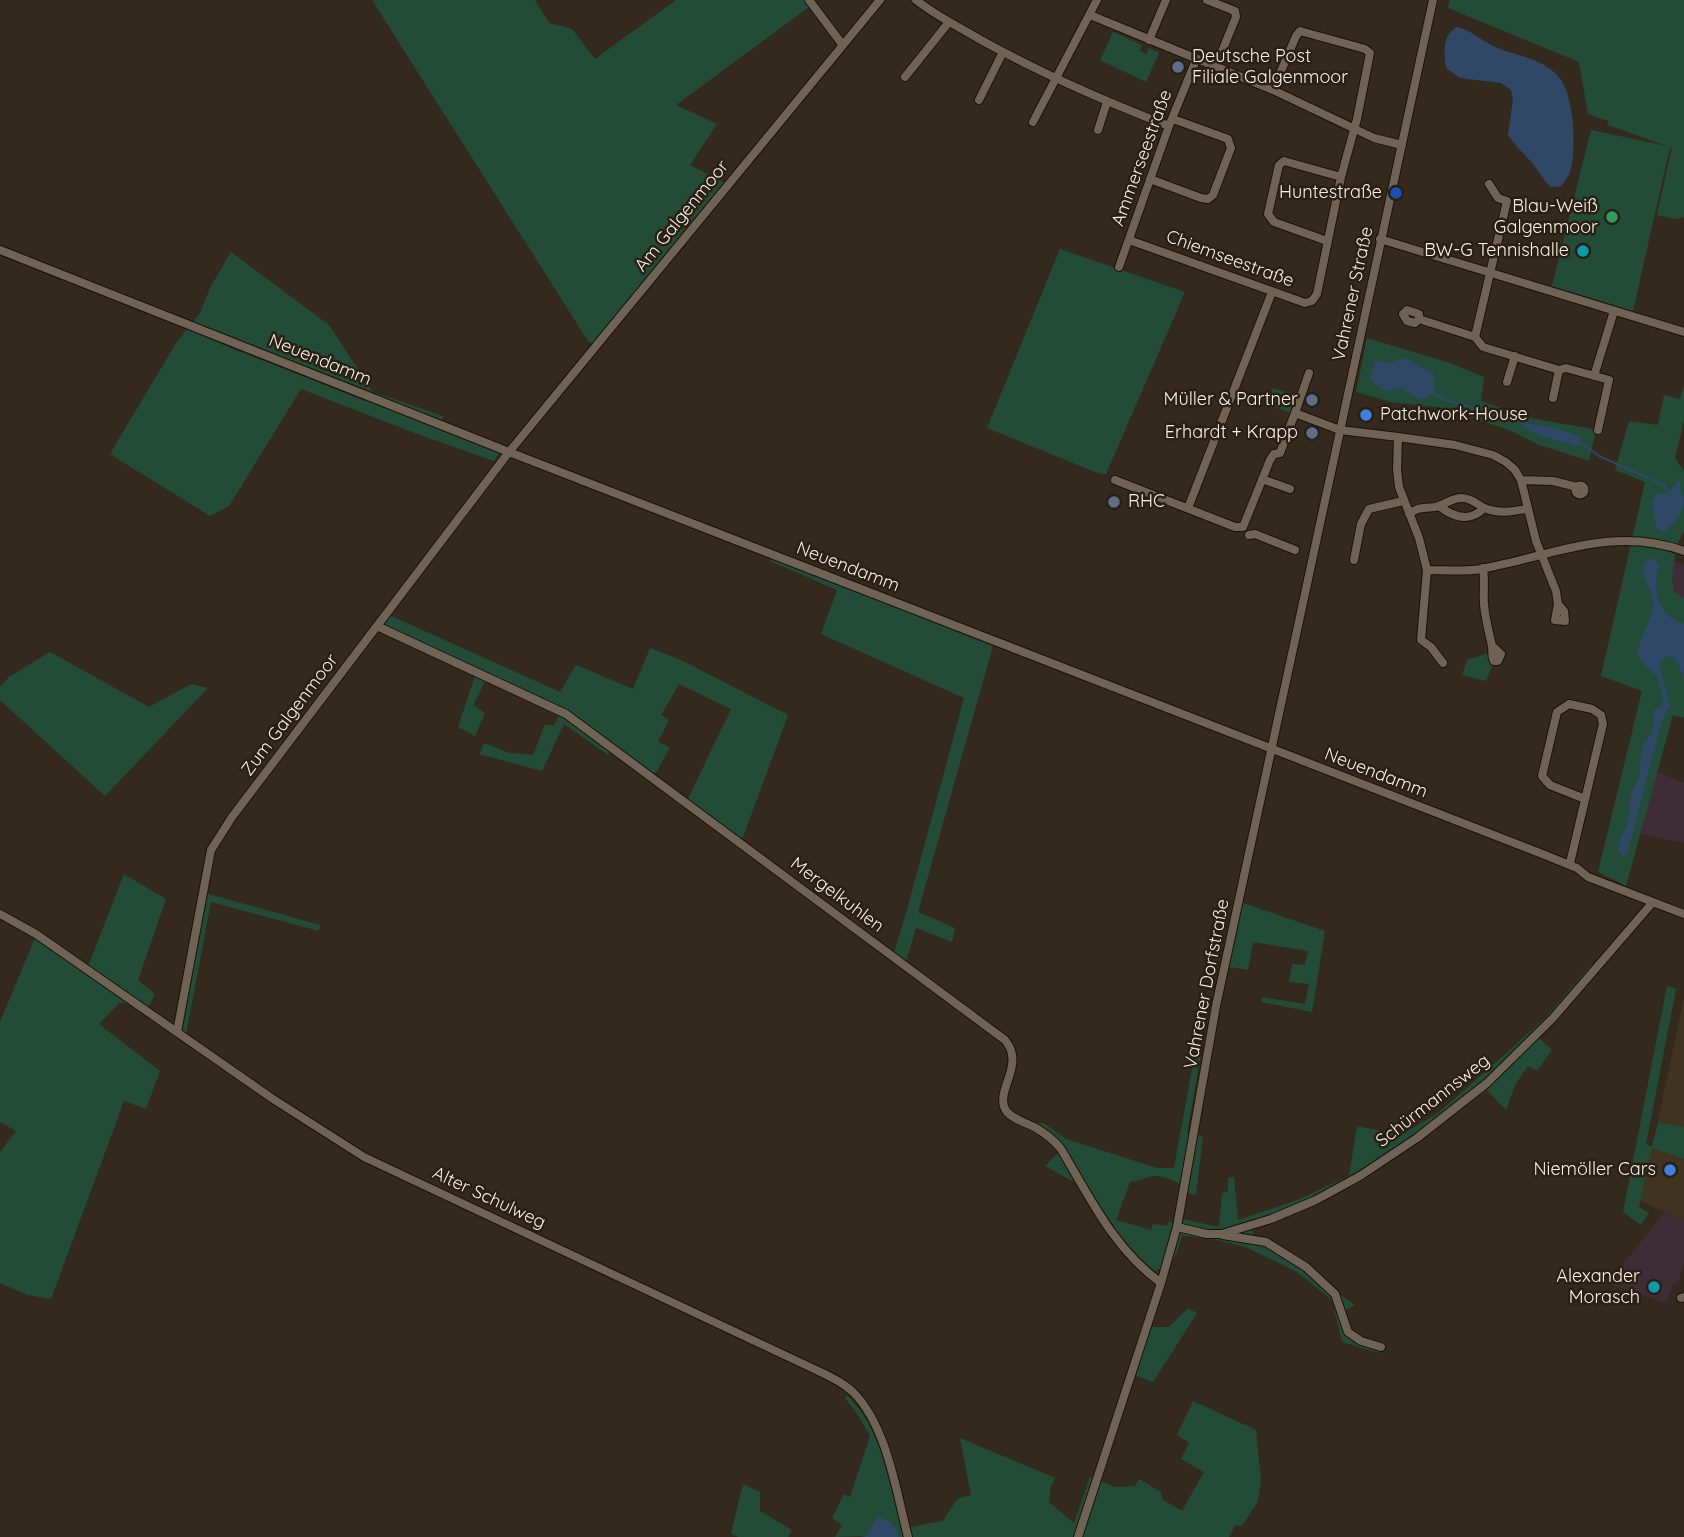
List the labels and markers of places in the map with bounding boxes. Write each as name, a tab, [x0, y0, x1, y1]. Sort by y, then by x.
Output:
place label: Deutsche Post Filiale Galgenmoor	[1192, 46, 1348, 88]
marker: Deutsche Post Filiale Galgenmoor	[1170, 59, 1186, 75]
place label: Huntestraße	[1279, 182, 1382, 204]
marker: Huntestraße	[1388, 185, 1404, 201]
place label: Blau-Weiß Galgenmoor	[1494, 196, 1598, 238]
marker: Blau-Weiß Galgenmoor	[1604, 209, 1620, 225]
place label: BW-G Tennishalle	[1424, 240, 1569, 262]
marker: BW-G Tennishalle	[1575, 243, 1591, 259]
place label: Müller & Partner	[1164, 389, 1298, 411]
marker: Müller & Partner	[1304, 392, 1320, 408]
place label: Patchwork-House	[1380, 404, 1528, 426]
marker: Patchwork-House	[1358, 407, 1374, 423]
place label: Erhardt + Krapp	[1165, 422, 1298, 444]
marker: Erhardt + Krapp	[1304, 425, 1320, 441]
place label: RHC	[1128, 491, 1165, 513]
marker: RHC	[1106, 494, 1122, 510]
place label: Niemöller Cars	[1533, 1159, 1656, 1181]
marker: Niemöller Cars	[1662, 1162, 1678, 1178]
place label: Alexander Morasch	[1556, 1266, 1640, 1308]
marker: Alexander Morasch	[1646, 1279, 1662, 1295]

